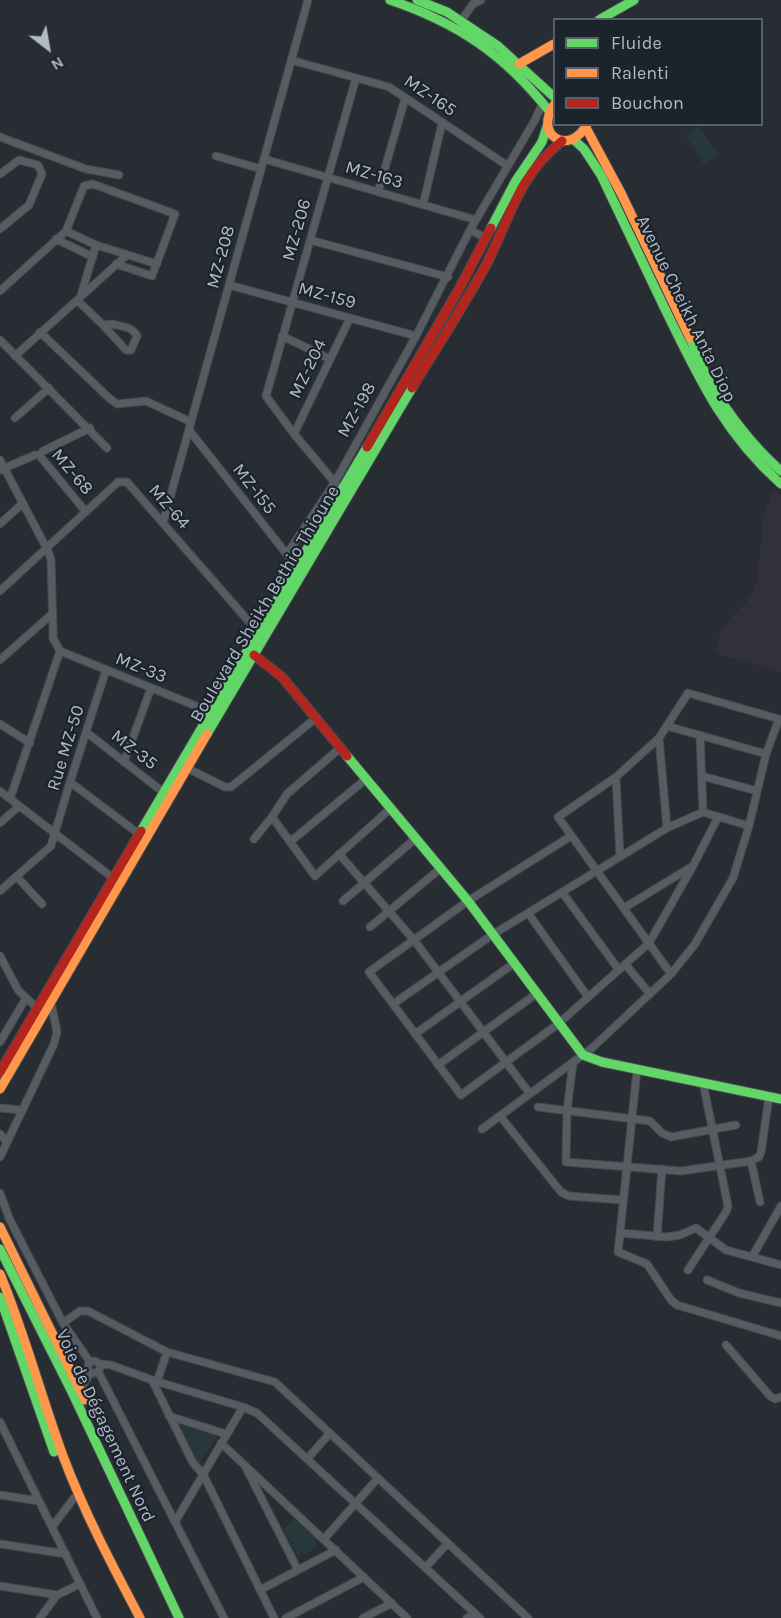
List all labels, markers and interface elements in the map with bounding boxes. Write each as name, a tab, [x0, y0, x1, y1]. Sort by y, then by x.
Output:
north arrow	[18, 18, 78, 78]
legend	[553, 18, 763, 126]
text: Fluide	[611, 32, 662, 54]
text: N	[48, 53, 67, 75]
text: Ralenti	[611, 62, 669, 84]
street label: MZ-165	[400, 71, 460, 121]
text: Bouchon	[611, 92, 684, 114]
street label: MZ-163	[343, 156, 405, 194]
street label: MZ-206	[278, 196, 316, 264]
street label: Avenue Cheikh Anta Diop	[631, 212, 741, 406]
street label: MZ-208	[202, 223, 240, 291]
street label: MZ-159	[296, 278, 358, 314]
street label: MZ-204	[284, 336, 332, 402]
street label: MZ-198	[333, 379, 381, 441]
street label: MZ-68	[47, 445, 97, 499]
street label: MZ-155	[228, 459, 280, 519]
street label: MZ-64	[144, 480, 194, 534]
street label: Boulevard Sheikh Bethio Thioune	[186, 482, 344, 726]
street label: MZ-33	[112, 648, 170, 688]
street label: Rue MZ-50	[43, 703, 89, 793]
street label: MZ-35	[106, 725, 162, 775]
street label: Voie de Dégagement Nord	[51, 1326, 159, 1526]

